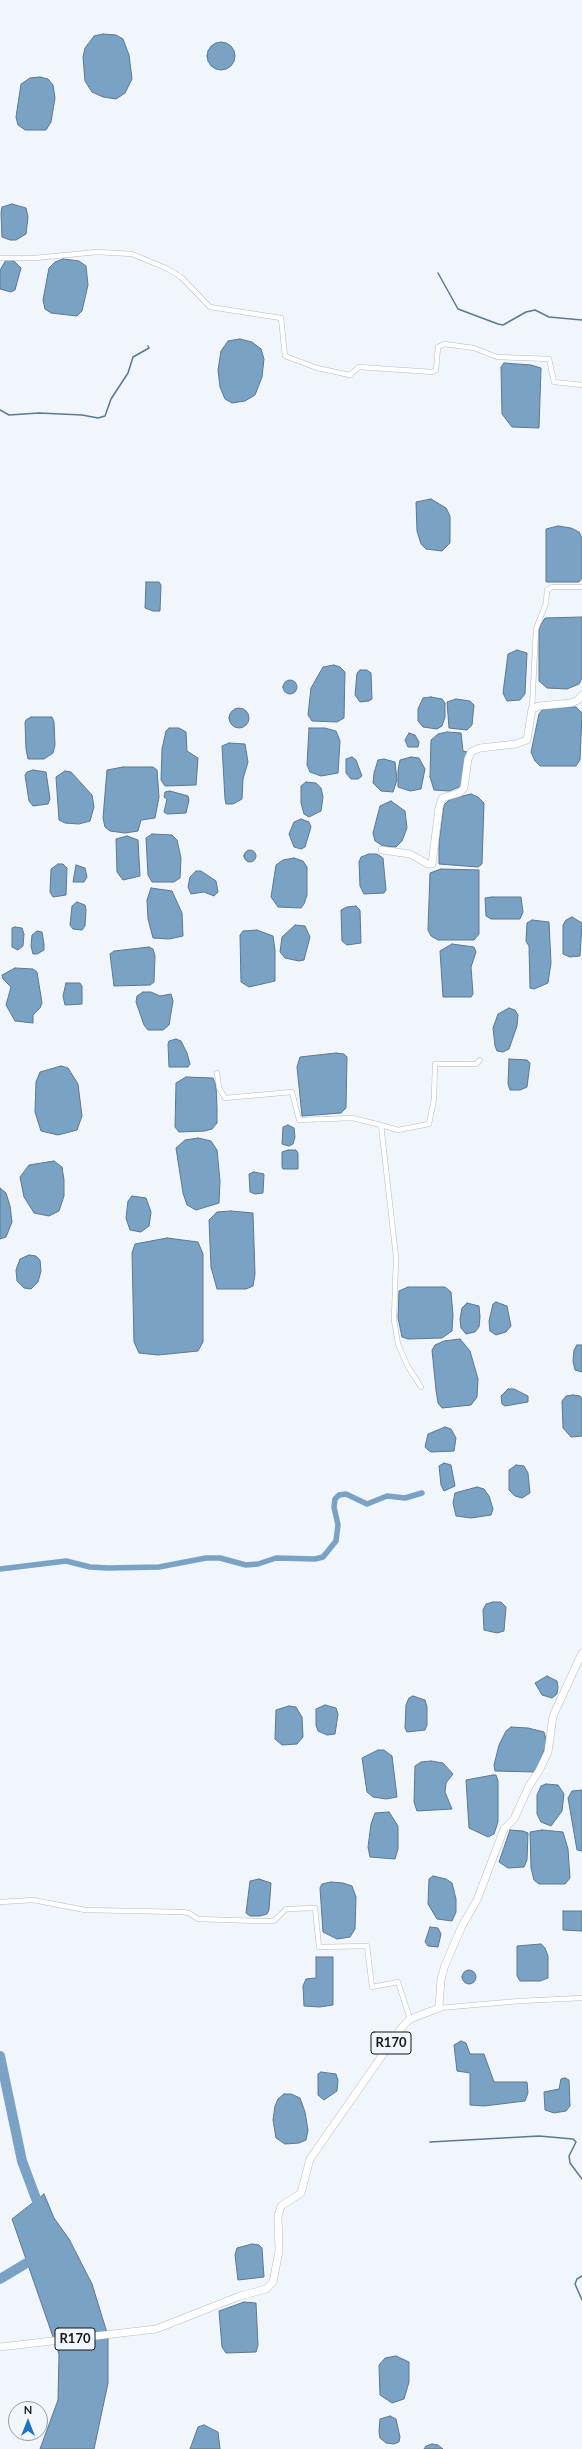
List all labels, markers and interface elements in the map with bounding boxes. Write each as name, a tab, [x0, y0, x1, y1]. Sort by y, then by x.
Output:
road number: R170	[371, 2032, 411, 2054]
road number: R170	[55, 2328, 95, 2350]
north arrow	[8, 2401, 48, 2441]
text: N	[24, 2403, 32, 2416]

